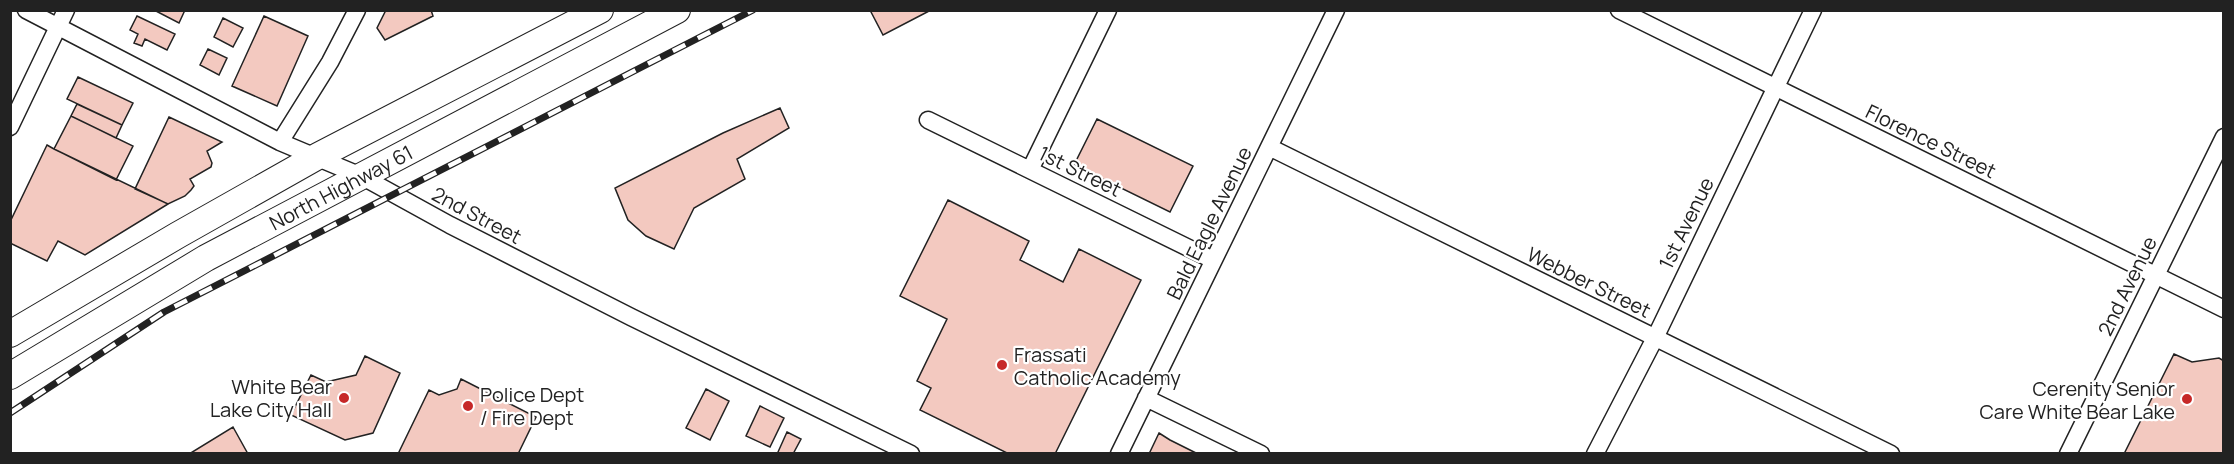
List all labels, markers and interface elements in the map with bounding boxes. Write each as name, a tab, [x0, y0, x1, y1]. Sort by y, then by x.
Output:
street label: Florence Street	[1861, 98, 2001, 184]
street label: North Highway 61	[264, 138, 417, 236]
street label: 1st Street	[1034, 139, 1126, 203]
street label: Bald Eagle Avenue	[1160, 142, 1258, 304]
street label: 1st Avenue	[1652, 173, 1720, 273]
street label: 2nd Street	[427, 180, 527, 250]
street label: 2nd Avenue	[2091, 232, 2163, 340]
street label: Webber Street	[1523, 240, 1655, 324]
place label: Frassati Catholic Academy	[1014, 341, 1181, 391]
marker: Frassati Catholic Academy	[995, 358, 1009, 372]
place label: White Bear Lake City Hall	[210, 373, 332, 423]
place label: Cerenity Senior Care White Bear Lake	[1980, 375, 2175, 425]
place label: Police Dept / Fire Dept	[480, 381, 584, 431]
marker: White Bear Lake City Hall	[337, 391, 351, 405]
marker: Cerenity Senior Care White Bear Lake	[2180, 392, 2194, 406]
marker: Police Dept / Fire Dept	[461, 399, 475, 413]

